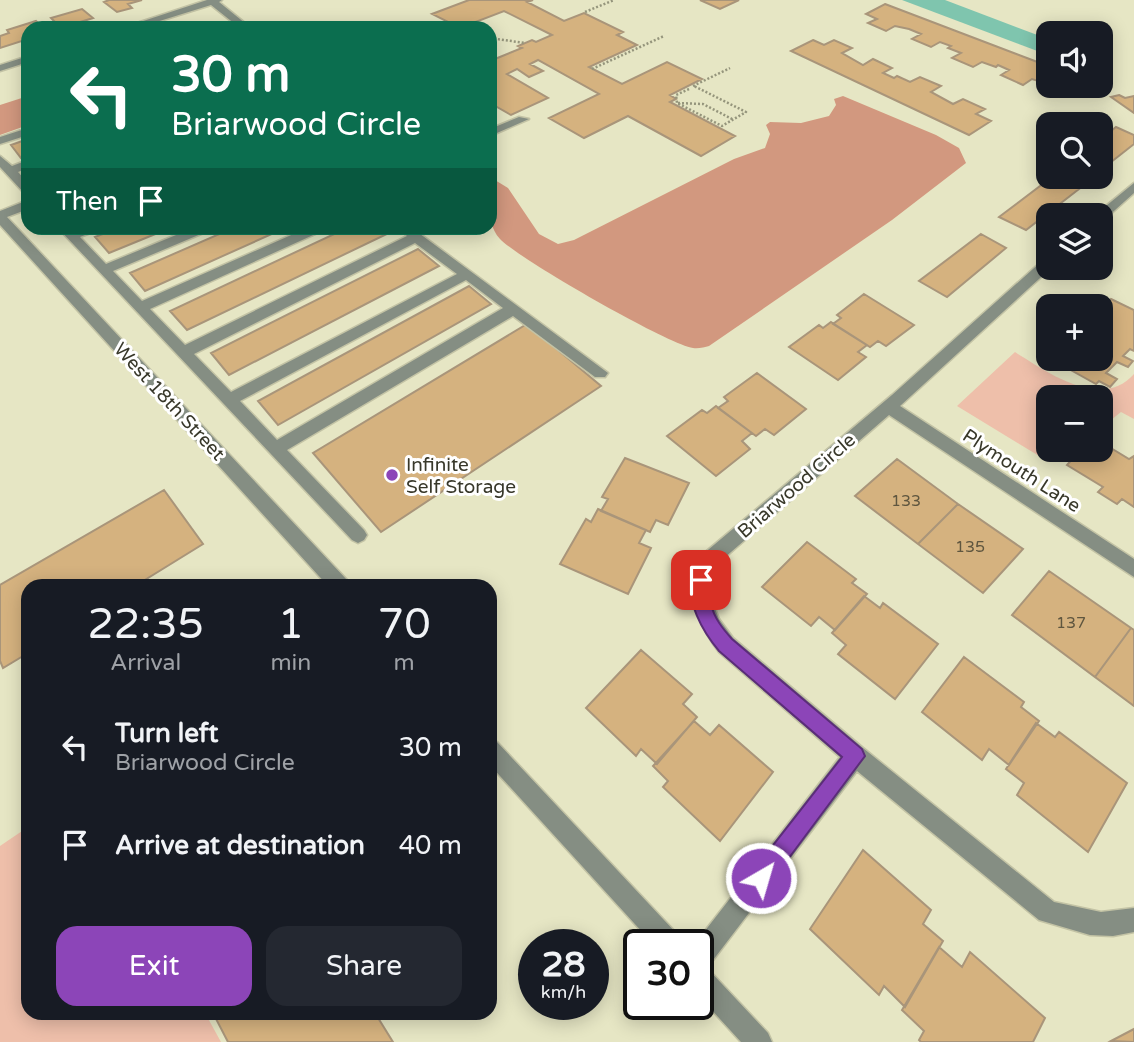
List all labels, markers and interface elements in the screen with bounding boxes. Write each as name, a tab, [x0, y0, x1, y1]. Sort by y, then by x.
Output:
map controls	[1036, 21, 1113, 462]
button: sound	[1036, 21, 1113, 98]
text: 30 m	[171, 46, 290, 105]
icon: left	[56, 49, 147, 140]
text: Briarwood Circle	[171, 106, 421, 144]
button: search	[1036, 112, 1113, 189]
icon: arrive	[132, 182, 170, 220]
text: Then	[56, 186, 118, 217]
button: layers	[1036, 203, 1113, 280]
button: +	[1036, 294, 1113, 371]
street label: West 18th Street	[109, 338, 229, 465]
button: −	[1036, 385, 1113, 462]
street label: Plymouth Lane	[958, 425, 1084, 517]
street label: Briarwood Circle	[733, 429, 860, 543]
place label: Infinite Self Storage	[406, 454, 516, 498]
marker: Infinite Self Storage	[384, 467, 400, 483]
house number: 133	[891, 491, 921, 511]
house number: 135	[955, 537, 985, 557]
pin	[671, 550, 731, 610]
icon: arrive	[682, 561, 720, 599]
text: 22:35	[87, 599, 204, 650]
text: 1	[278, 599, 304, 650]
text: 70	[378, 599, 431, 650]
house number: 137	[1056, 613, 1086, 633]
text: Arrival	[110, 649, 181, 677]
text: min	[270, 649, 311, 677]
text: m	[394, 649, 415, 677]
text: Turn left	[115, 718, 218, 749]
icon: left	[56, 728, 94, 766]
text: 30 m	[399, 732, 462, 763]
text: Briarwood Circle	[115, 749, 295, 777]
icon: arrive	[56, 826, 94, 864]
text: Arrive at destination	[115, 830, 365, 861]
text: 40 m	[399, 830, 462, 861]
position arrow	[724, 841, 798, 915]
button: Exit	[56, 926, 252, 1006]
button: Share	[266, 926, 462, 1006]
speed limit sign: 30	[623, 929, 714, 1020]
text: 28	[542, 944, 585, 986]
text: km/h	[541, 981, 586, 1003]

